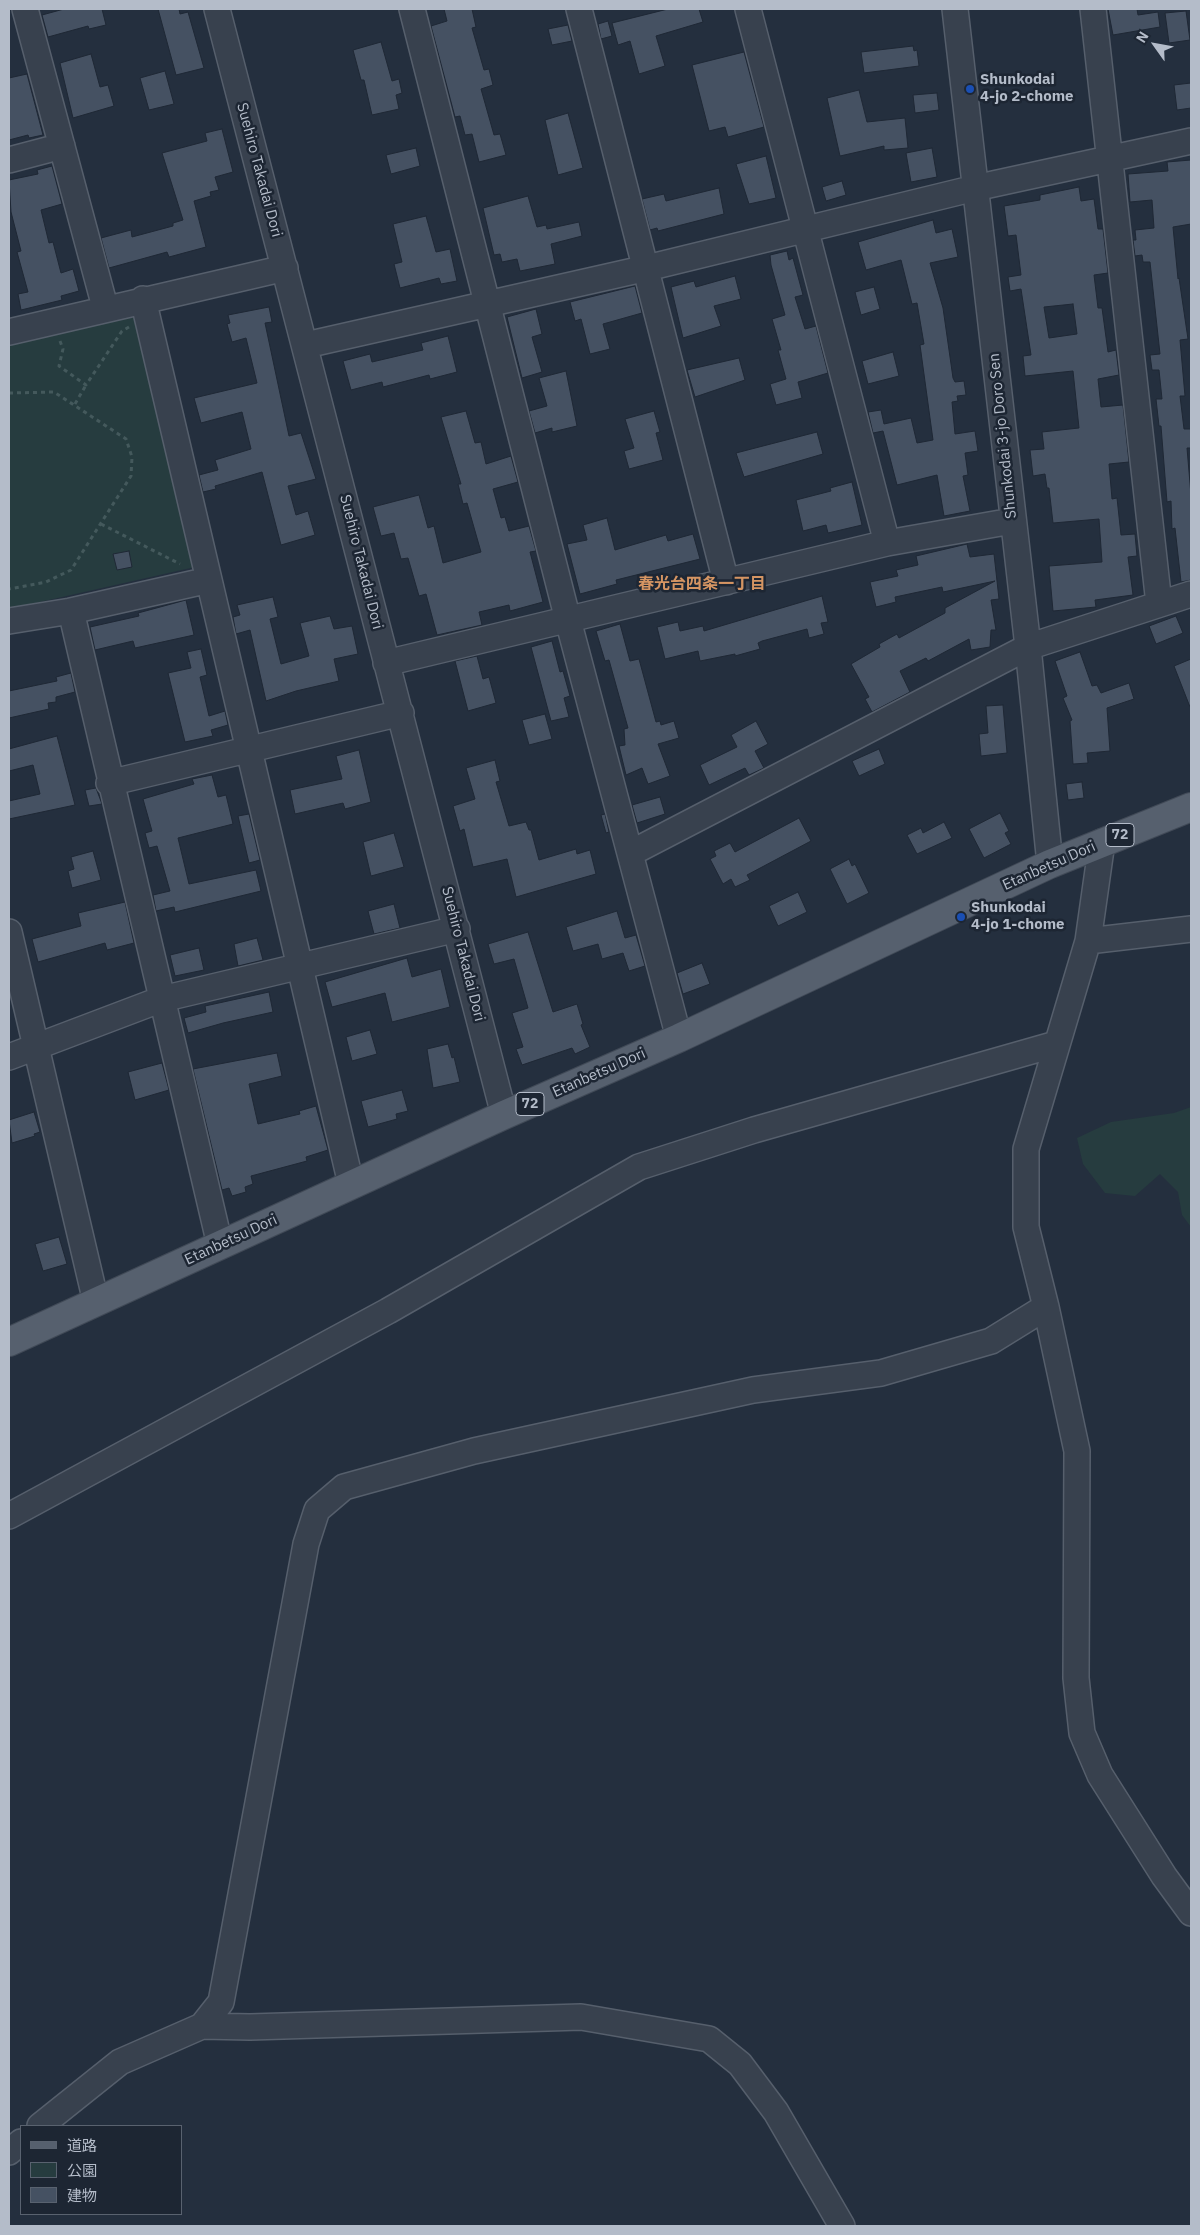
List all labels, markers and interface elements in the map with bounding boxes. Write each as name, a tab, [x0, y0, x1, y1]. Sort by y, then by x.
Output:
north arrow	[1130, 20, 1180, 70]
text: N	[1132, 28, 1153, 46]
place label: Shunkodai 4-jo 2-chome	[980, 71, 1074, 106]
marker: Shunkodai 4-jo 2-chome	[964, 83, 976, 95]
street label: Suehiro Takadai Dori	[232, 101, 286, 239]
street label: Shunkodai 3-jo Doro Sen	[985, 352, 1021, 520]
street label: Suehiro Takadai Dori	[336, 493, 386, 631]
district label: 春光台四条一丁目	[638, 574, 766, 594]
road number: 72	[1106, 824, 1134, 846]
street label: Etanbetsu Dori	[1000, 837, 1098, 895]
street label: Suehiro Takadai Dori	[438, 885, 488, 1023]
place label: Shunkodai 4-jo 1-chome	[971, 899, 1065, 934]
marker: Shunkodai 4-jo 1-chome	[955, 911, 967, 923]
street label: Etanbetsu Dori	[550, 1044, 648, 1102]
road number: 72	[516, 1092, 544, 1116]
street label: Etanbetsu Dori	[182, 1211, 280, 1269]
legend	[20, 2125, 182, 2215]
text: 道路	[67, 2136, 97, 2155]
text: 公園	[67, 2161, 97, 2180]
text: 建物	[67, 2186, 97, 2205]

